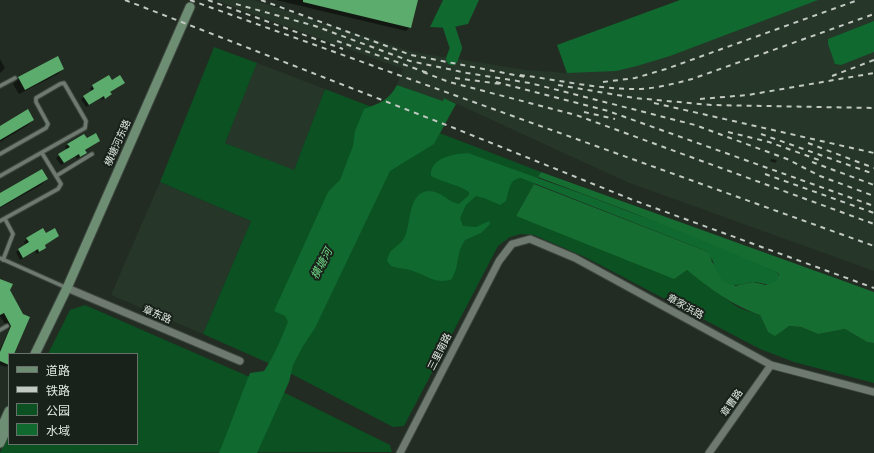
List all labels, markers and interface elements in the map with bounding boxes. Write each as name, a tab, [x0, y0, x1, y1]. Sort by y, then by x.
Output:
street label: 横塘河东路	[102, 118, 134, 168]
water label: 横塘河	[308, 246, 336, 282]
street label: 章家浜路	[665, 292, 705, 322]
street label: 章东路	[141, 304, 173, 326]
street label: 三里南路	[426, 331, 454, 373]
legend	[8, 353, 138, 445]
text: 道路	[46, 364, 70, 378]
text: 铁路	[46, 384, 70, 398]
street label: 章曹路	[718, 387, 746, 419]
text: 公园	[46, 404, 70, 418]
text: 水域	[46, 424, 70, 438]

